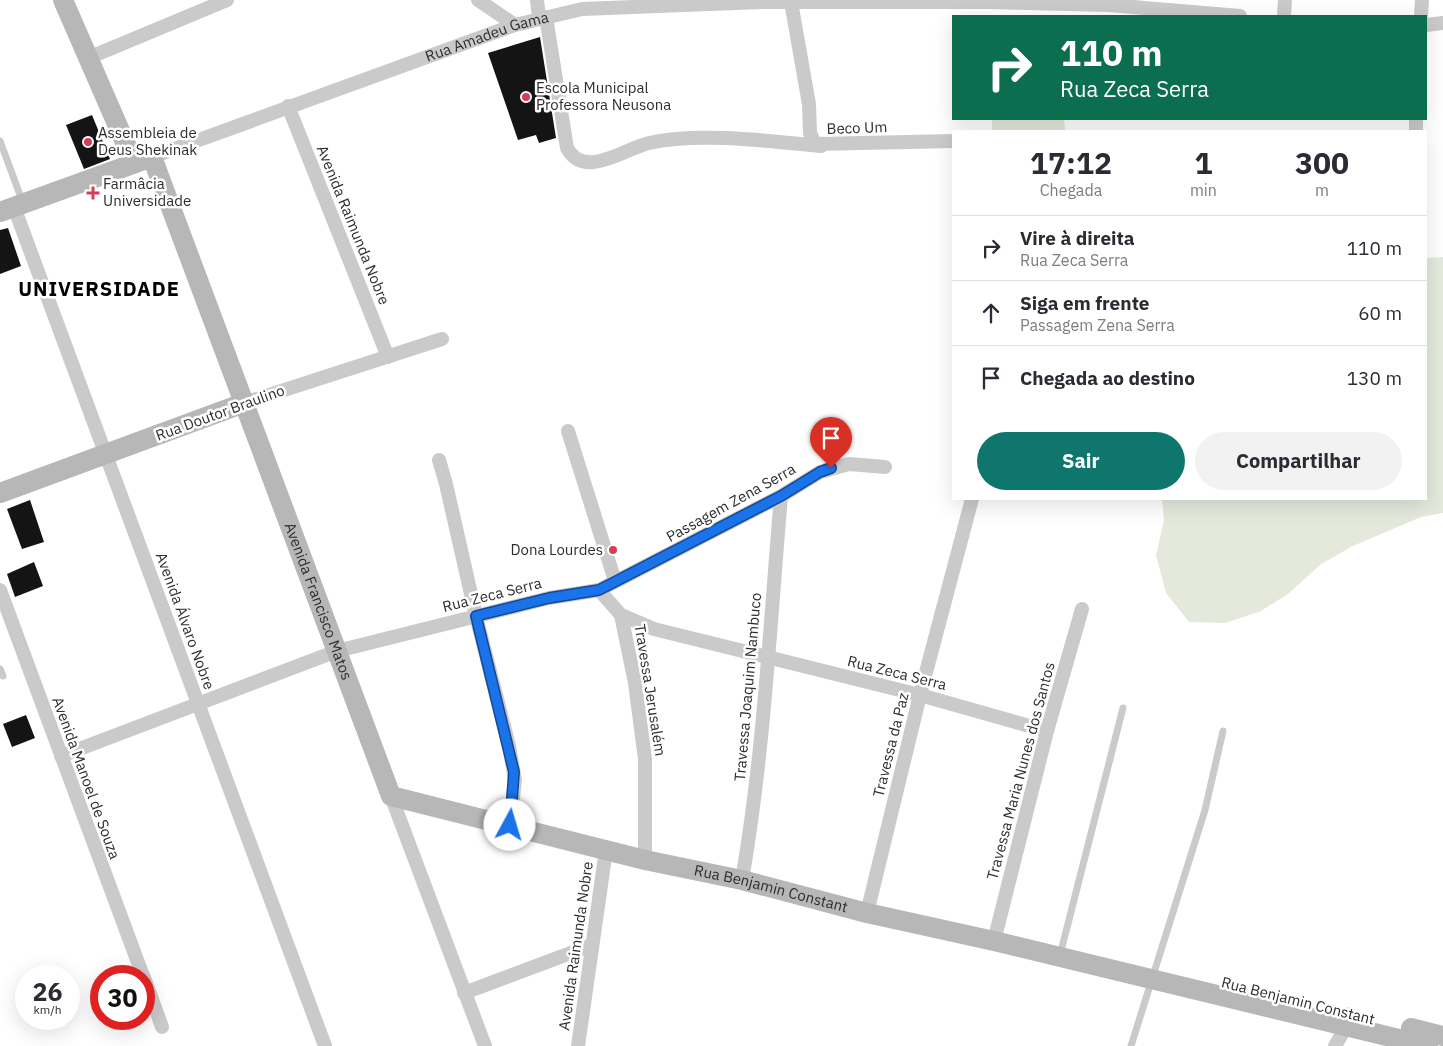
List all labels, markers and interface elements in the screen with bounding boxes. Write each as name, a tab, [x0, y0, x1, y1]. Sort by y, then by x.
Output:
street label: Rua Amadeu Gama	[423, 7, 550, 66]
text: 110 m	[1060, 30, 1163, 76]
icon: right	[977, 35, 1042, 100]
text: Rua Zeca Serra	[1060, 74, 1209, 103]
place label: Escola Municipal Professora Neusona	[536, 78, 671, 114]
marker: Escola Municipal Professora Neusona	[520, 91, 532, 103]
street label: Beco Um	[826, 117, 888, 138]
place label: Assembleia de Deus Shekinak	[98, 123, 197, 159]
marker: Assembleia de Deus Shekinak	[82, 136, 94, 148]
street label: Avenida Raimunda Nobre	[313, 142, 394, 307]
text: 17:12	[1030, 143, 1112, 182]
text: 1	[1194, 143, 1212, 182]
text: 300	[1295, 143, 1349, 182]
place label: Farmâcia Universidade	[103, 174, 191, 210]
text: Chegada	[1040, 180, 1102, 200]
text: min	[1190, 180, 1217, 200]
text: m	[1315, 180, 1329, 200]
marker: Farmâcia Universidade	[87, 187, 99, 199]
text: Vire à direita	[1020, 226, 1135, 250]
icon: right	[977, 234, 1005, 262]
text: 110 m	[1347, 236, 1402, 260]
text: Rua Zeca Serra	[1020, 250, 1128, 270]
district label: UNIVERSIDADE	[18, 275, 180, 302]
text: Siga em frente	[1020, 291, 1150, 315]
icon: ahead	[977, 299, 1005, 327]
text: 60 m	[1358, 301, 1402, 325]
text: Passagem Zena Serra	[1020, 315, 1175, 335]
icon: arrive	[977, 364, 1005, 392]
text: Chegada ao destino	[1020, 366, 1195, 390]
text: 130 m	[1347, 366, 1402, 390]
street label: Rua Doutor Braulino	[153, 380, 287, 445]
pin	[810, 417, 852, 468]
icon: arrive	[817, 424, 845, 452]
button: Sair	[977, 432, 1185, 490]
button: Compartilhar	[1195, 432, 1402, 490]
street label: Passagem Zena Serra	[663, 459, 799, 546]
street label: Avenida Francisco Matos	[281, 520, 357, 683]
place label: Dona Lourdes	[511, 540, 603, 559]
marker: Dona Lourdes	[607, 544, 619, 556]
street label: Avenida Álvaro Nobre	[152, 550, 219, 692]
street label: Rua Zeca Serra	[440, 573, 543, 616]
street label: Travessa Joaquim Nambuco	[730, 592, 765, 782]
street label: Travessa Jerusalém	[631, 623, 670, 757]
street label: Rua Zeca Serra	[846, 651, 949, 694]
street label: Travessa Maria Nunes dos Santos	[982, 660, 1059, 882]
street label: Travessa da Paz	[868, 691, 913, 799]
street label: Avenida Manoel de Souza	[48, 694, 125, 862]
position arrow	[483, 798, 535, 850]
street label: Avenida Raimunda Nobre	[554, 860, 597, 1032]
street label: Rua Benjamin Constant	[693, 860, 850, 917]
speed limit sign: 30	[90, 965, 155, 1030]
street label: Rua Benjamin Constant	[1219, 972, 1377, 1029]
text: 26	[32, 975, 63, 1008]
text: km/h	[33, 1002, 62, 1017]

